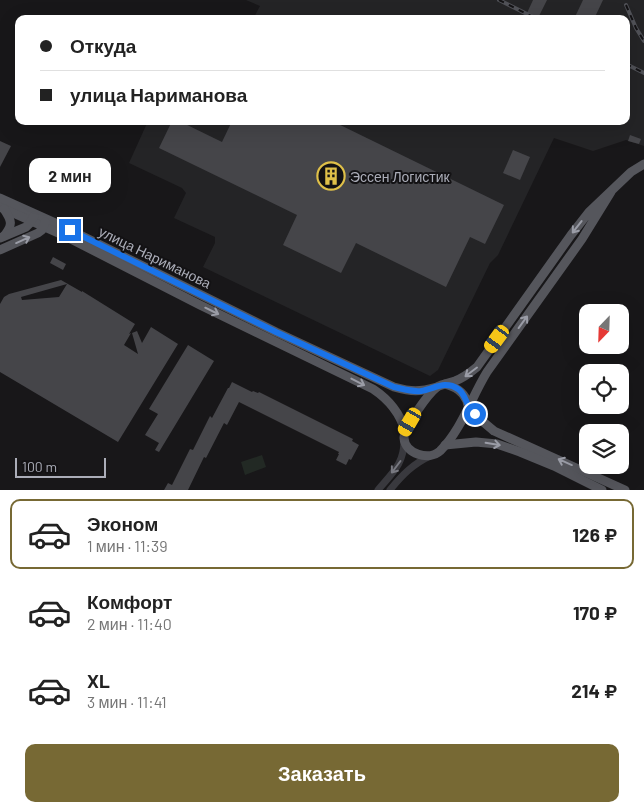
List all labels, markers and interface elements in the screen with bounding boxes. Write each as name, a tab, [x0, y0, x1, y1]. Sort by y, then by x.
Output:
text: Откуда	[70, 34, 136, 57]
text: улица Нариманова	[70, 83, 247, 106]
callout: 2 мин	[29, 158, 111, 192]
building icon: Эссен Логистик	[316, 161, 346, 191]
text: 2 мин	[48, 166, 92, 185]
place label: Эссен Логистик	[350, 168, 451, 185]
route end	[59, 219, 81, 241]
one-way arrow	[572, 220, 583, 233]
street label: улица Нариманова	[96, 222, 214, 292]
one-way arrow	[15, 234, 30, 244]
north arrow	[579, 304, 629, 354]
map controls	[579, 304, 629, 474]
one-way arrow	[204, 307, 219, 316]
one-way arrow	[517, 316, 528, 329]
car	[482, 322, 511, 356]
button: locate	[579, 364, 629, 414]
one-way arrow	[465, 366, 478, 377]
one-way arrow	[351, 377, 366, 387]
route start	[464, 403, 486, 425]
car	[396, 405, 423, 439]
button: layers	[579, 424, 629, 474]
one-way arrow	[485, 439, 501, 449]
scale bar	[15, 454, 106, 478]
one-way arrow	[558, 456, 573, 466]
text: 100 m	[22, 458, 57, 475]
one-way arrow	[391, 460, 401, 474]
icon: car	[27, 512, 72, 557]
text: Эконом	[87, 512, 158, 535]
text: 126 ₽	[572, 523, 617, 546]
text: 1 мин · 11:39	[87, 536, 168, 555]
icon: car	[27, 590, 72, 635]
text: Комфорт	[87, 590, 172, 613]
text: 170 ₽	[573, 601, 617, 624]
text: 2 мин · 11:40	[87, 614, 172, 633]
icon: car	[27, 668, 72, 713]
text: XL	[87, 669, 110, 692]
text: 214 ₽	[571, 679, 617, 702]
text: 3 мин · 11:41	[87, 692, 167, 711]
button: Заказать	[25, 744, 619, 802]

